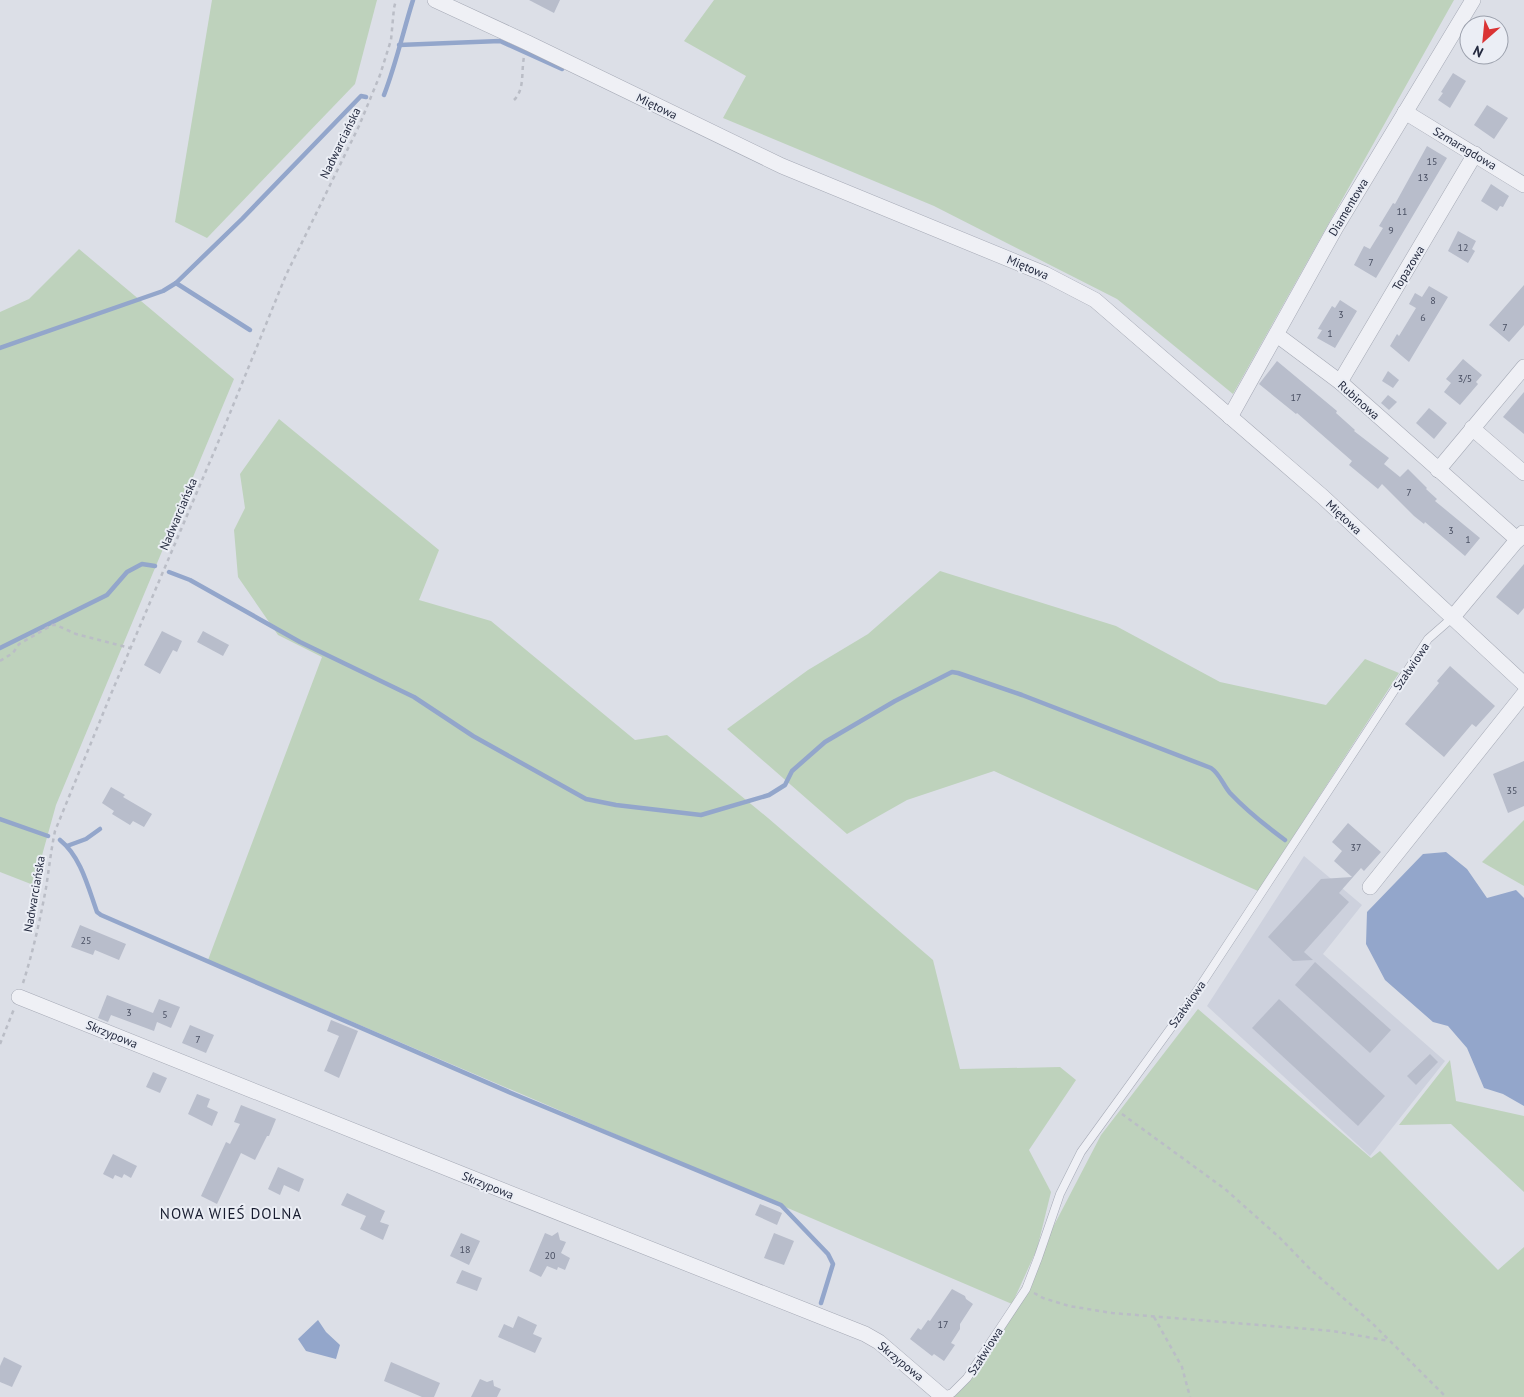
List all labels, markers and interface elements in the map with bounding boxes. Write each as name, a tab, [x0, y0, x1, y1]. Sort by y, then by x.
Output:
north arrow	[1459, 15, 1509, 65]
text: N	[1470, 41, 1486, 62]
street label: Miętowa	[634, 90, 680, 122]
street label: Nadwarciańska	[316, 105, 364, 181]
street label: Szmaragdowa	[1431, 123, 1500, 173]
house number: 15	[1427, 155, 1437, 168]
house number: 13	[1418, 171, 1428, 184]
street label: Diamentowa	[1325, 175, 1371, 238]
house number: 11	[1397, 205, 1407, 218]
house number: 9	[1388, 224, 1394, 237]
house number: 12	[1458, 241, 1468, 254]
street label: Topazowa	[1389, 243, 1427, 293]
street label: Miętowa	[1005, 252, 1051, 282]
house number: 7	[1368, 256, 1374, 269]
house number: 8	[1430, 294, 1436, 307]
house number: 3	[1338, 308, 1344, 321]
house number: 6	[1420, 311, 1426, 324]
house number: 7	[1502, 321, 1508, 334]
house number: 1	[1327, 327, 1333, 340]
house number: 3/5	[1458, 372, 1472, 385]
street label: Rubinowa	[1335, 377, 1383, 423]
house number: 17	[1291, 391, 1301, 404]
street label: Nadwarciańska	[156, 475, 200, 552]
house number: 7	[1406, 486, 1412, 499]
street label: Miętowa	[1323, 497, 1365, 537]
house number: 3	[1448, 524, 1454, 537]
house number: 1	[1465, 533, 1471, 546]
street label: Szałwiowa	[1390, 639, 1432, 693]
house number: 35	[1507, 784, 1517, 797]
house number: 37	[1351, 841, 1361, 854]
street label: Nadwarciańska	[20, 855, 48, 933]
house number: 25	[81, 934, 91, 947]
street label: Szałwiowa	[1165, 977, 1209, 1031]
house number: 3	[126, 1006, 132, 1019]
house number: 5	[162, 1008, 168, 1021]
street label: Skrzypowa	[84, 1017, 140, 1051]
house number: 7	[195, 1033, 201, 1046]
street label: Skrzypowa	[460, 1168, 516, 1202]
district label: NOWA WIEŚ DOLNA	[160, 1204, 302, 1223]
house number: 18	[460, 1243, 470, 1256]
house number: 20	[545, 1249, 556, 1262]
house number: 17	[938, 1318, 948, 1331]
street label: Szałwiowa	[964, 1324, 1006, 1378]
street label: Skrzypowa	[875, 1338, 927, 1384]

